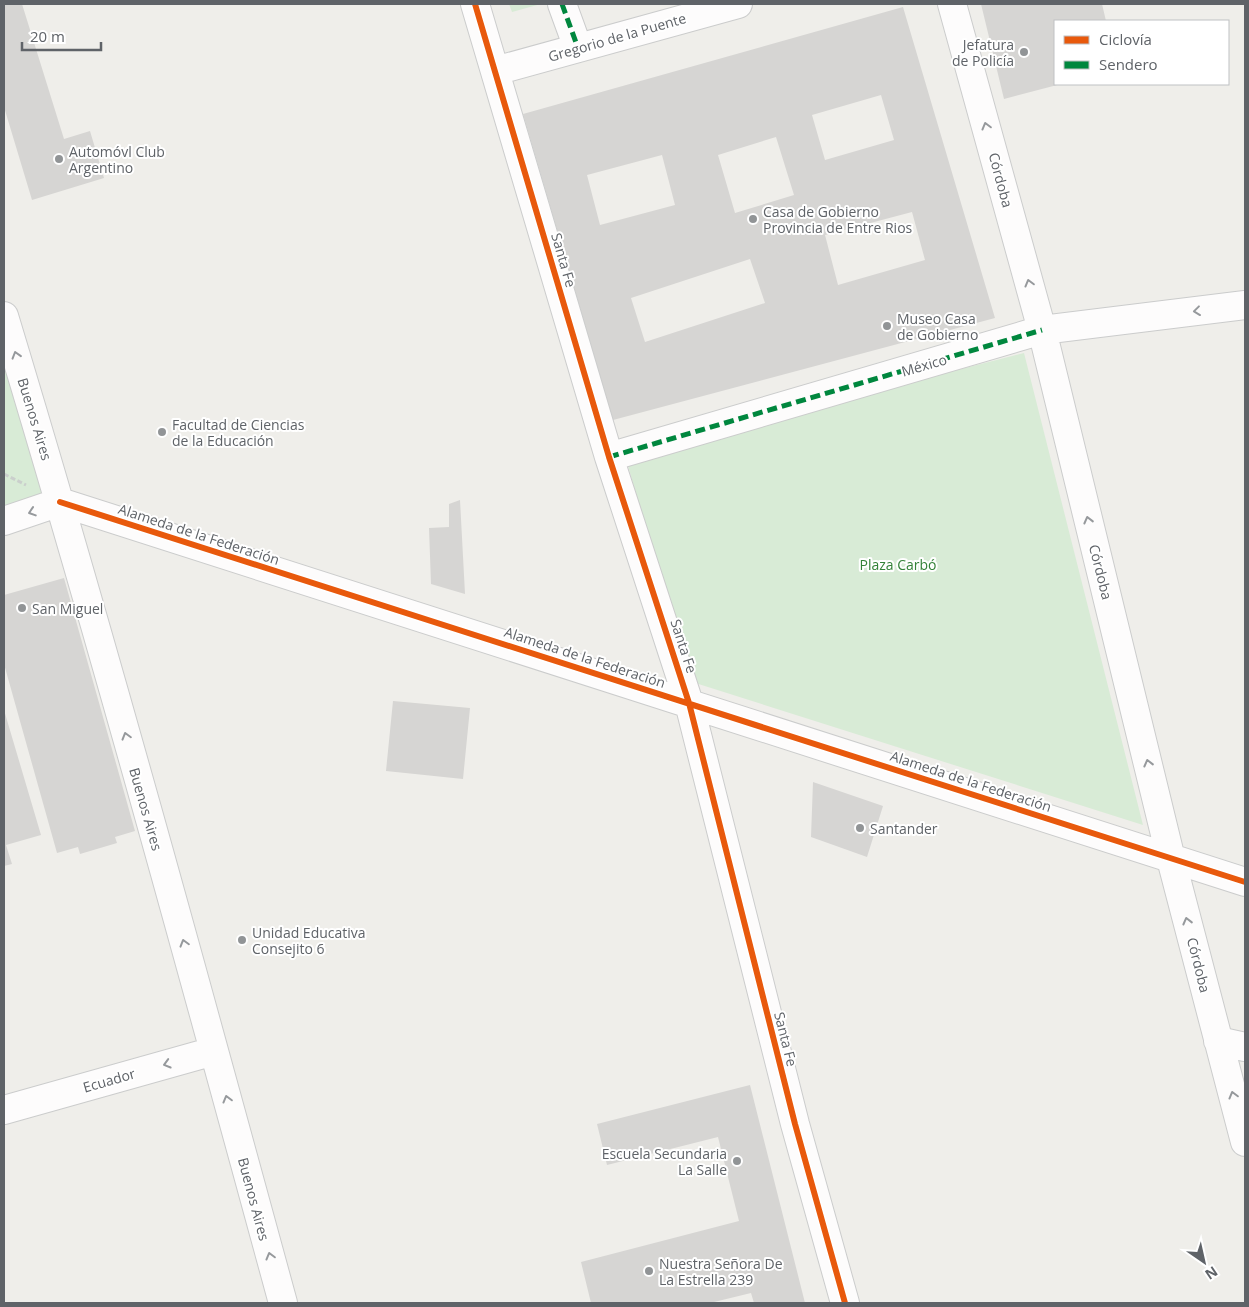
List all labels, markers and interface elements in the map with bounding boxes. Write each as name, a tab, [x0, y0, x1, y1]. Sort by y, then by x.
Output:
street label: Gregorio de la Puente	[546, 8, 688, 66]
scale bar	[22, 20, 101, 52]
legend	[1054, 20, 1229, 85]
text: 20 m	[30, 26, 65, 46]
text: Ciclovía	[1099, 29, 1152, 49]
place label: Jefatura de Policía	[952, 35, 1014, 70]
marker: Jefatura de Policía	[1018, 46, 1030, 58]
text: Sendero	[1099, 54, 1158, 74]
one-way arrow	[981, 122, 992, 131]
place label: Automóvl Club Argentino	[69, 142, 165, 177]
street label: Córdoba	[985, 150, 1017, 210]
marker: Automóvl Club Argentino	[53, 153, 65, 165]
place label: Casa de Gobierno Provincia de Entre Rios	[763, 202, 913, 237]
marker: Casa de Gobierno Provincia de Entre Rios	[747, 213, 759, 225]
street label: Santa Fe	[547, 231, 581, 289]
one-way arrow	[1024, 279, 1035, 288]
one-way arrow	[1193, 305, 1201, 316]
place label: Museo Casa de Gobierno	[897, 309, 978, 344]
marker: Museo Casa de Gobierno	[881, 320, 893, 332]
street label: México	[899, 349, 949, 381]
one-way arrow	[11, 352, 21, 360]
street label: Buenos Aires	[13, 375, 57, 463]
place label: Facultad de Ciencias de la Educación	[172, 415, 305, 450]
marker: Facultad de Ciencias de la Educación	[156, 426, 168, 438]
street label: Alameda de la Federación	[116, 499, 282, 569]
one-way arrow	[28, 506, 37, 516]
one-way arrow	[1083, 516, 1094, 525]
street label: Córdoba	[1085, 542, 1117, 602]
park label: Plaza Carbó	[859, 555, 937, 574]
place label: San Miguel	[32, 599, 103, 618]
marker: San Miguel	[16, 602, 28, 614]
street label: Santa Fe	[666, 617, 702, 675]
street label: Alameda de la Federación	[502, 622, 668, 692]
one-way arrow	[121, 732, 131, 740]
street label: Alameda de la Federación	[888, 746, 1054, 816]
one-way arrow	[1143, 758, 1154, 767]
street label: Buenos Aires	[125, 765, 167, 853]
place label: Santander	[870, 819, 938, 838]
marker: Santander	[854, 822, 866, 834]
one-way arrow	[1183, 917, 1193, 925]
place label: Unidad Educativa Consejito 6	[252, 923, 366, 958]
marker: Unidad Educativa Consejito 6	[236, 934, 248, 946]
street label: Córdoba	[1183, 935, 1215, 995]
one-way arrow	[179, 939, 189, 947]
street label: Santa Fe	[770, 1010, 802, 1068]
one-way arrow	[163, 1058, 172, 1068]
street label: Ecuador	[81, 1063, 138, 1097]
one-way arrow	[1228, 1090, 1239, 1099]
one-way arrow	[222, 1095, 233, 1104]
place label: Escuela Secundaria La Salle	[602, 1144, 727, 1179]
street label: Buenos Aires	[234, 1155, 274, 1243]
marker: Escuela Secundaria La Salle	[731, 1155, 743, 1167]
north arrow	[1179, 1237, 1229, 1287]
one-way arrow	[265, 1253, 275, 1261]
place label: Nuestra Señora De La Estrella 239	[659, 1254, 783, 1289]
text: N	[1202, 1262, 1222, 1284]
marker: Nuestra Señora De La Estrella 239	[643, 1265, 655, 1277]

